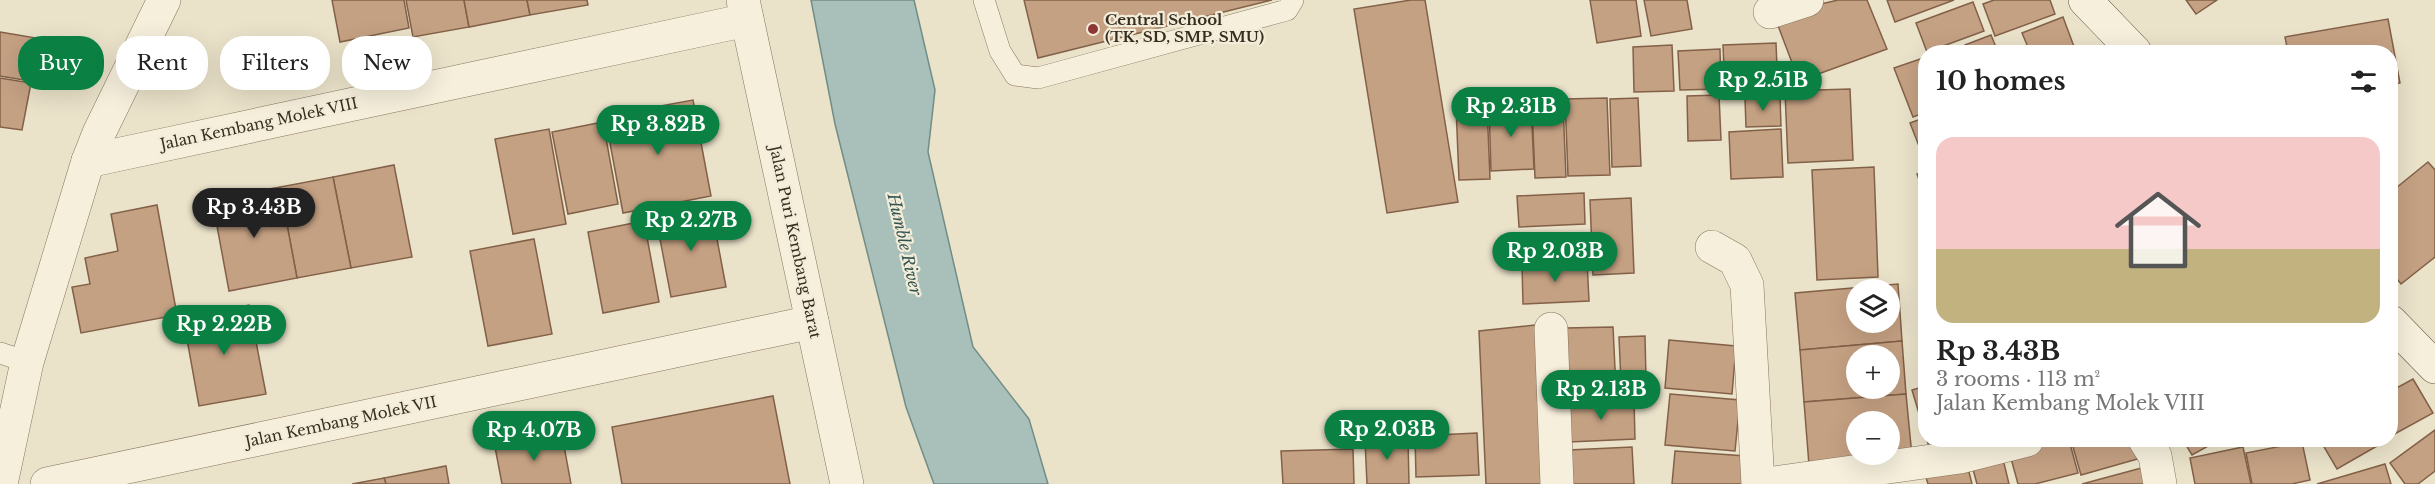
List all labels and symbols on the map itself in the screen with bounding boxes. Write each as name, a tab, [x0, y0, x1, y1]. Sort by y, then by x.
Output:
place label: Central School (TK, SD, SMP, SMU)	[1105, 10, 1264, 46]
marker: Central School (TK, SD, SMP, SMU)	[1086, 22, 1100, 36]
pin: Rp 2.51B	[1701, 61, 1825, 112]
pin: Rp 2.31B	[1449, 87, 1573, 138]
street label: Jalan Kembang Molek VIII	[156, 93, 359, 154]
pin: Rp 3.82B	[596, 105, 720, 156]
street label: Jalan Puri Kembang Barat	[765, 142, 825, 341]
pin: Rp 3.43B	[192, 188, 316, 239]
water label: Humble River	[883, 190, 927, 298]
pin: Rp 2.27B	[629, 201, 753, 252]
pin: Rp 2.03B	[1493, 232, 1617, 283]
pin: Rp 2.22B	[162, 305, 286, 356]
pin: Rp 2.13B	[1539, 370, 1663, 421]
street label: Jalan Kembang Molek VII	[241, 392, 438, 452]
pin: Rp 2.03B	[1325, 410, 1449, 461]
pin: Rp 4.07B	[472, 411, 596, 462]

